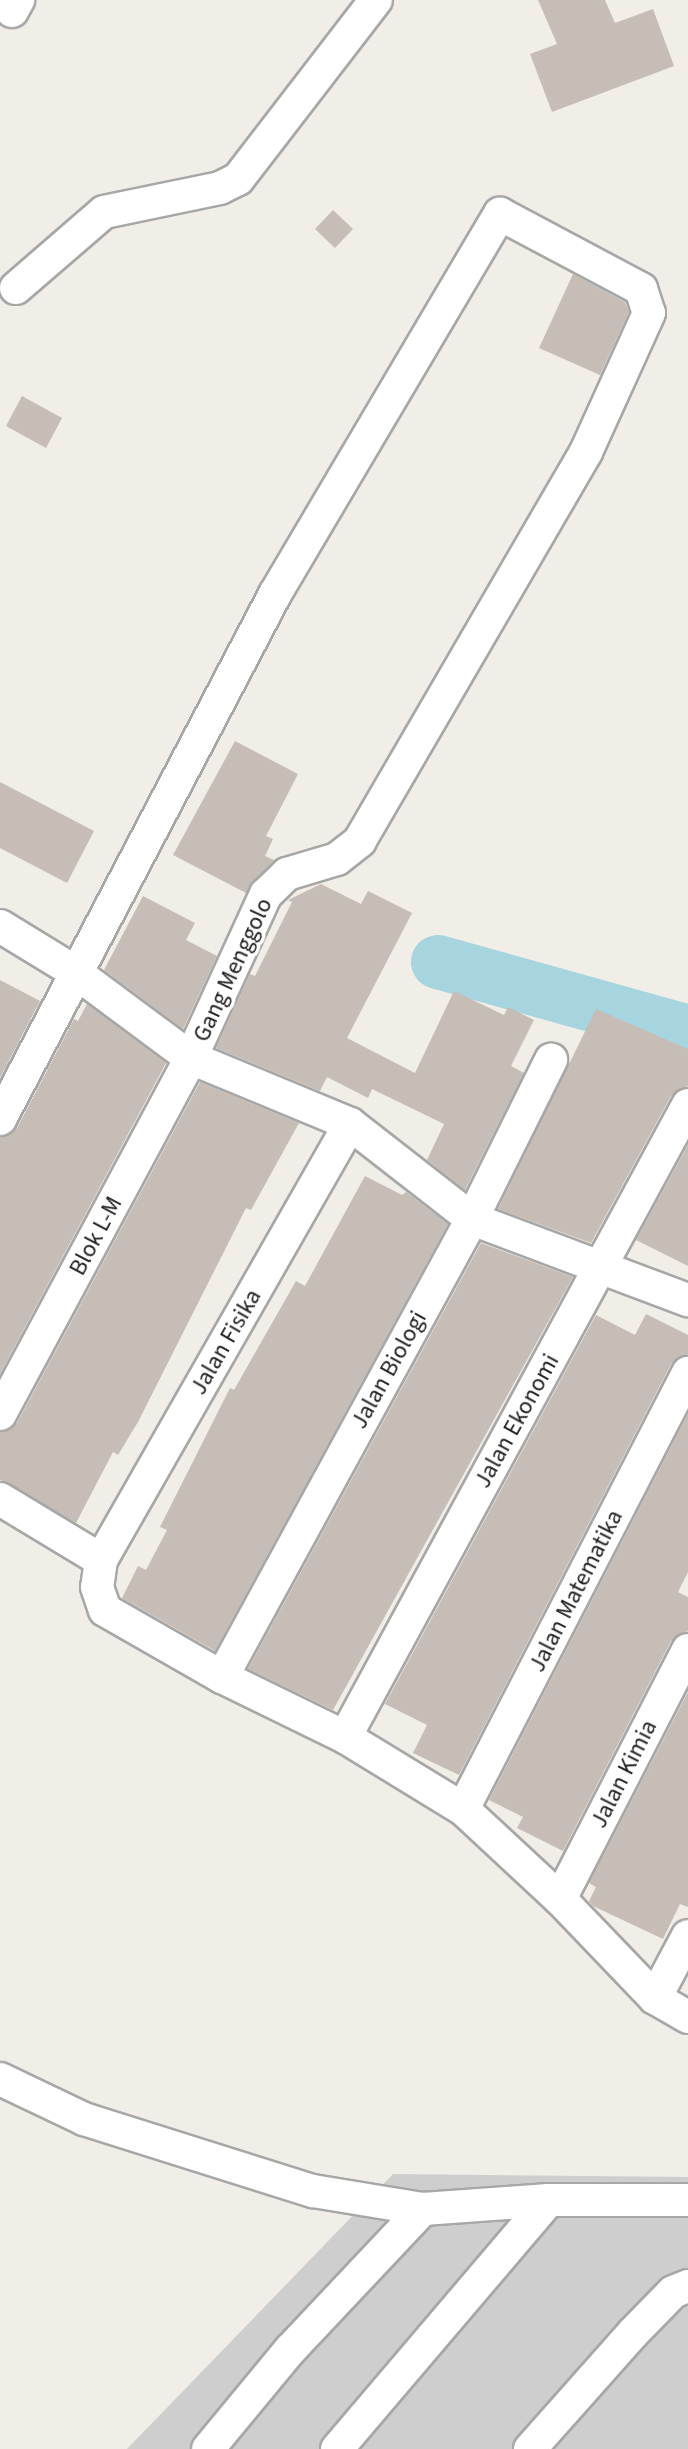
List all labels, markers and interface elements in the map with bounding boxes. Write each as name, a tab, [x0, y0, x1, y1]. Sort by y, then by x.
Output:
street label: Gang Menggolo	[187, 893, 279, 1047]
street label: Blok L-M	[63, 1192, 129, 1280]
street label: Jalan Fisika	[184, 1284, 268, 1400]
street label: Jalan Biologi	[345, 1306, 433, 1434]
street label: Jalan Ekonomi	[468, 1349, 566, 1493]
street label: Jalan Matematika	[523, 1505, 629, 1677]
street label: Jalan Kimia	[585, 1715, 663, 1833]

